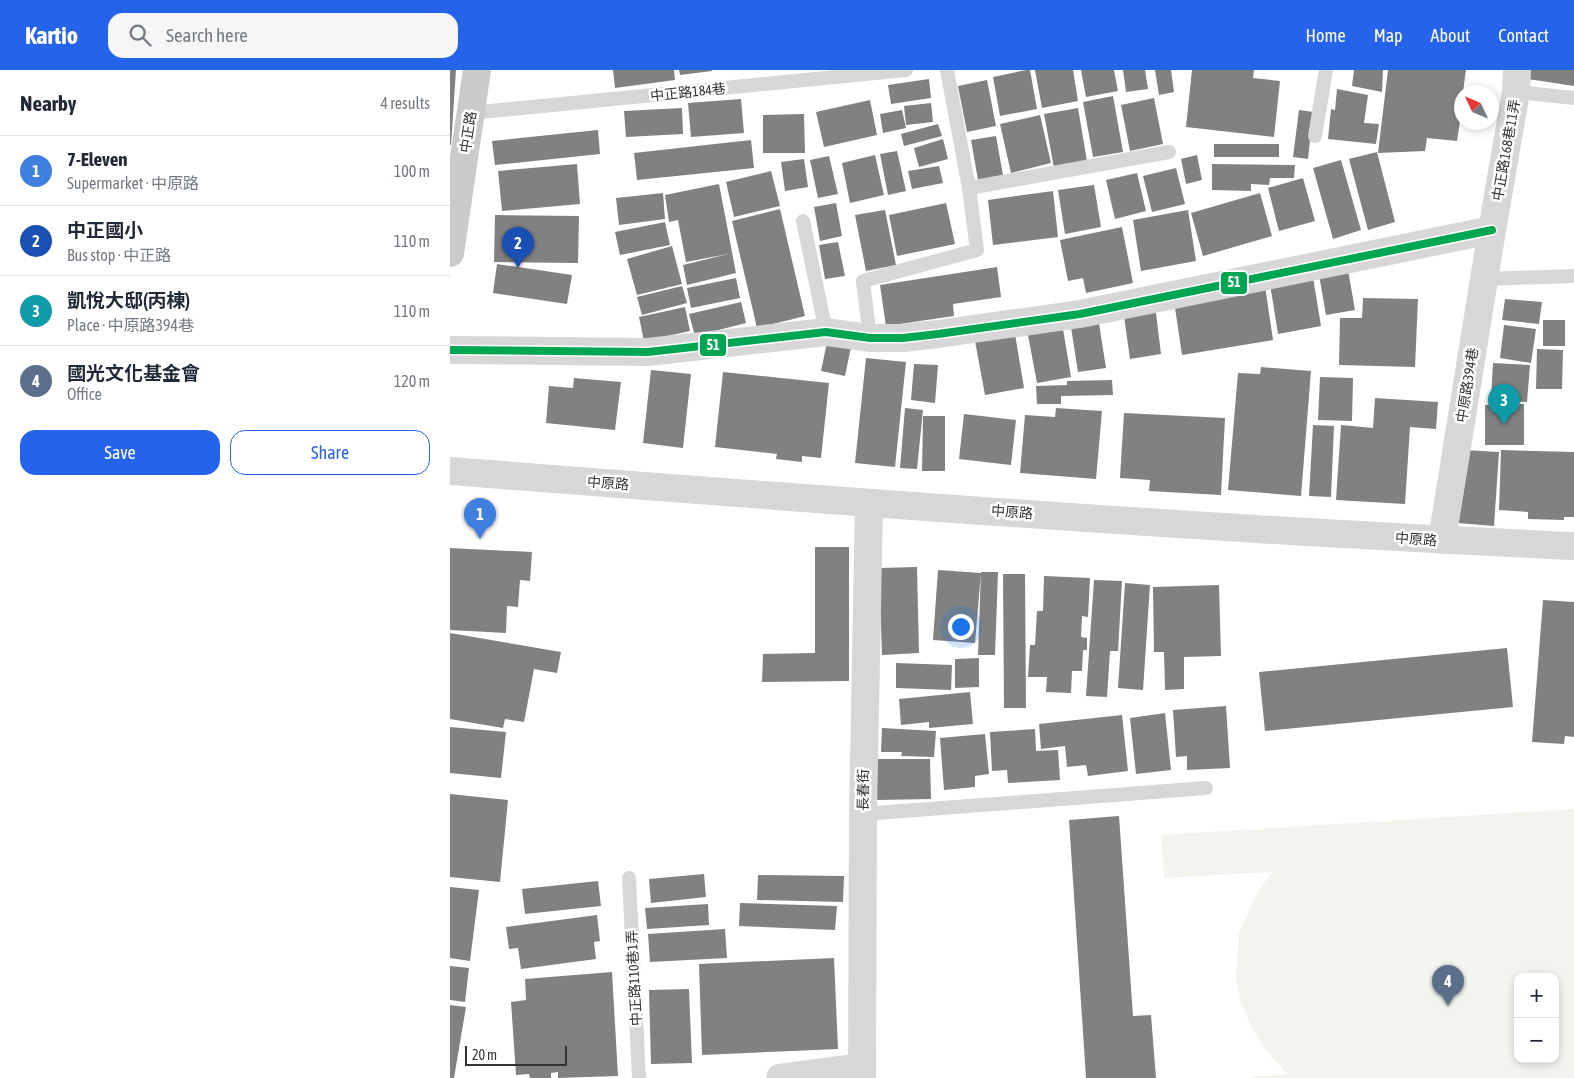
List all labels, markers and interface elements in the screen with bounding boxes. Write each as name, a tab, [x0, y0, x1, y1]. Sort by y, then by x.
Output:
search box	[108, 13, 458, 58]
icon: search	[126, 21, 154, 49]
text: Kartio	[25, 22, 78, 49]
text: Search here	[166, 24, 248, 46]
text: Home	[1306, 25, 1346, 46]
text: Map	[1374, 25, 1403, 46]
text: About	[1431, 25, 1470, 46]
text: Contact	[1498, 25, 1549, 46]
street label: 中正路184巷	[649, 80, 727, 104]
north arrow	[1454, 85, 1499, 130]
text: Nearby	[20, 91, 76, 115]
text: 4 results	[380, 94, 430, 112]
street label: 中正路168巷11弄	[1489, 98, 1523, 202]
street label: 中正路	[457, 110, 479, 154]
text: 7-Eleven	[67, 148, 128, 170]
text: 1	[32, 162, 40, 180]
text: 100 m	[394, 162, 430, 180]
text: Supermarket · 中原路	[67, 174, 199, 192]
text: 中正國小	[67, 219, 143, 241]
pin: 2	[502, 227, 534, 268]
text: 2	[32, 232, 40, 250]
text: 110 m	[394, 232, 430, 250]
text: Bus stop · 中正路	[67, 246, 171, 264]
line badge: 51	[1220, 271, 1248, 295]
text: 51	[1227, 274, 1241, 290]
text: 凱悅大邸(丙棟)	[67, 289, 190, 311]
text: 3	[32, 302, 40, 320]
text: 110 m	[394, 302, 430, 320]
text: Place · 中原路394巷	[67, 316, 194, 334]
line badge: 51	[699, 333, 727, 357]
text: 51	[706, 337, 720, 353]
street label: 中原路394巷	[1453, 346, 1481, 424]
text: 國光文化基金會	[67, 362, 200, 384]
text: 4	[32, 372, 40, 390]
text: 120 m	[394, 372, 430, 390]
pin: 3	[1488, 384, 1520, 425]
text: Office	[67, 385, 102, 403]
button: Save	[20, 430, 220, 475]
button: Share	[230, 430, 430, 475]
street label: 中原路	[586, 474, 630, 492]
pin: 1	[464, 498, 496, 539]
street label: 中原路	[990, 503, 1034, 521]
street label: 中原路	[1394, 530, 1438, 548]
your location	[948, 614, 974, 640]
street label: 長春街	[855, 769, 871, 811]
street label: 中正路110巷1弄	[623, 929, 645, 1027]
pin: 4	[1432, 965, 1464, 1006]
map controls	[1514, 973, 1559, 1063]
button: +	[1514, 973, 1559, 1018]
button: −	[1514, 1018, 1559, 1063]
scale bar	[465, 1043, 568, 1066]
text: 20 m	[472, 1047, 497, 1063]

